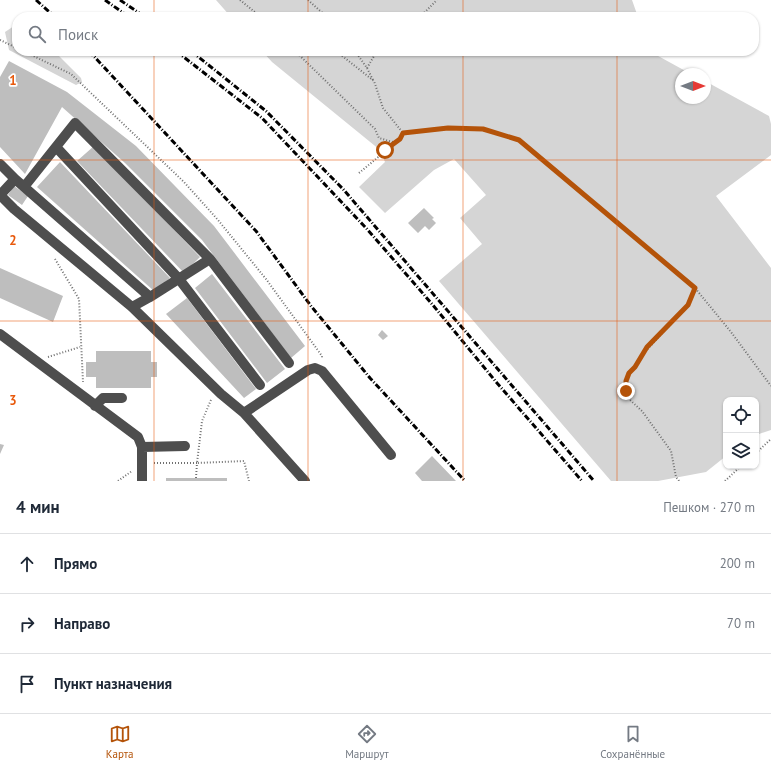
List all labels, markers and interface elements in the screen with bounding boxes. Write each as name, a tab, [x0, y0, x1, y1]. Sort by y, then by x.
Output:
search box	[12, 12, 759, 56]
icon: search	[26, 23, 48, 45]
text: Поиск	[58, 25, 98, 44]
north arrow	[675, 68, 711, 104]
text: 1	[9, 72, 17, 89]
route start	[376, 141, 394, 159]
text: 2	[9, 232, 17, 249]
route end	[617, 382, 635, 400]
text: 3	[9, 392, 17, 409]
map controls	[723, 397, 759, 469]
button: locate	[723, 397, 759, 433]
button: layers	[723, 433, 759, 469]
text: 4 мин	[16, 496, 60, 518]
text: Пешком · 270 m	[663, 499, 755, 516]
icon: ahead	[16, 553, 38, 575]
text: Прямо	[54, 554, 97, 573]
text: 200 m	[720, 555, 755, 572]
icon: right	[16, 613, 38, 635]
text: Направо	[54, 614, 110, 633]
text: 70 m	[727, 615, 755, 632]
icon: arrive	[16, 673, 38, 695]
text: Пункт назначения	[54, 674, 172, 693]
tab: Карта	[106, 723, 134, 761]
tab: Маршрут	[345, 723, 389, 761]
tab: Сохранённые	[600, 723, 665, 761]

